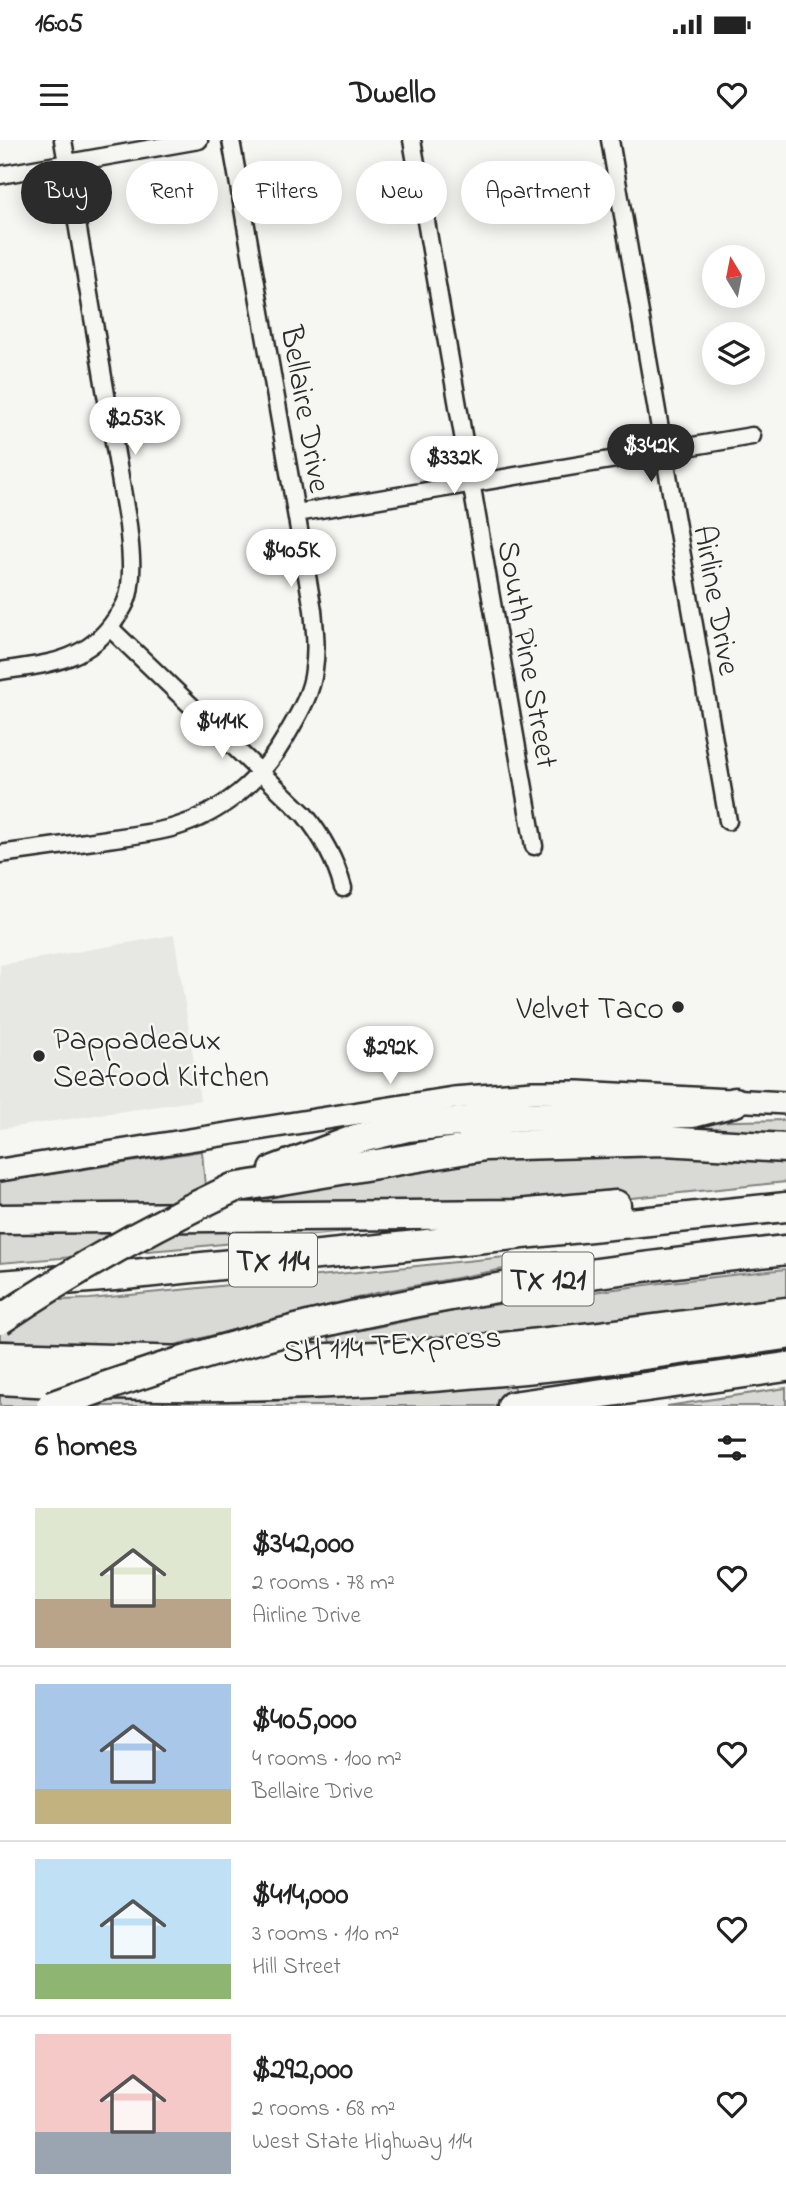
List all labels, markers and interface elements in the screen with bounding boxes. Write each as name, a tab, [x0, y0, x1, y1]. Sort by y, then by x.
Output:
text: 16:05	[35, 6, 83, 44]
text: Dwello	[350, 71, 436, 118]
icon: menu	[35, 76, 73, 114]
icon: heart	[713, 76, 751, 114]
chip: Buy	[21, 161, 112, 224]
chip: Rent	[126, 161, 218, 224]
chip: Filters	[232, 161, 342, 224]
chip: New	[356, 161, 447, 224]
chip: Apartment	[461, 161, 615, 224]
north arrow	[702, 245, 765, 308]
map controls	[702, 245, 765, 385]
street label: Bellaire Drive	[266, 321, 341, 497]
button: layers	[702, 322, 765, 385]
pin: $253K	[86, 398, 184, 457]
text: $253K	[105, 403, 165, 436]
pin: $342K	[602, 424, 700, 484]
text: $342K	[623, 430, 679, 463]
pin: $332K	[405, 436, 503, 496]
text: $332K	[426, 442, 482, 475]
street label: Airline Drive	[678, 522, 751, 680]
pin: $405K	[242, 530, 340, 589]
text: $405K	[262, 535, 320, 568]
street label: South Pine Street	[482, 537, 569, 772]
pin: $414K	[173, 700, 271, 760]
text: $414K	[196, 706, 248, 739]
place label: Velvet Taco	[515, 987, 664, 1034]
marker: Velvet Taco	[670, 999, 686, 1015]
place label: Pappadeaux Seafood Kitchen	[53, 1018, 269, 1102]
pin: $292K	[341, 1026, 439, 1086]
text: $292K	[363, 1032, 417, 1065]
marker: Pappadeaux Seafood Kitchen	[31, 1048, 47, 1064]
road number: TX 114	[229, 1234, 317, 1286]
road number: TX 121	[503, 1252, 594, 1306]
street label: SH 114 TEXpress	[281, 1315, 503, 1378]
text: 6 homes	[35, 1426, 138, 1470]
icon: filters	[713, 1429, 751, 1467]
text: $342,000	[252, 1523, 354, 1567]
icon: home	[91, 1536, 175, 1620]
icon: heart	[713, 1559, 751, 1597]
text: 2 rooms · 78 m²	[252, 1567, 395, 1600]
text: Airline Drive	[252, 1600, 361, 1633]
text: $405,000	[252, 1699, 357, 1743]
icon: home	[91, 1712, 175, 1796]
icon: heart	[713, 1735, 751, 1773]
text: 4 rooms · 100 m²	[252, 1743, 402, 1776]
text: Bellaire Drive	[252, 1776, 373, 1809]
text: $414,000	[252, 1874, 348, 1918]
icon: home	[91, 1887, 175, 1971]
icon: heart	[713, 1910, 751, 1948]
text: 3 rooms · 110 m²	[252, 1918, 399, 1951]
text: Hill Street	[252, 1951, 341, 1984]
text: $292,000	[252, 2049, 353, 2093]
icon: home	[91, 2062, 175, 2146]
icon: heart	[713, 2085, 751, 2123]
text: 2 rooms · 68 m²	[252, 2093, 395, 2126]
text: West State Highway 114	[252, 2126, 472, 2159]

